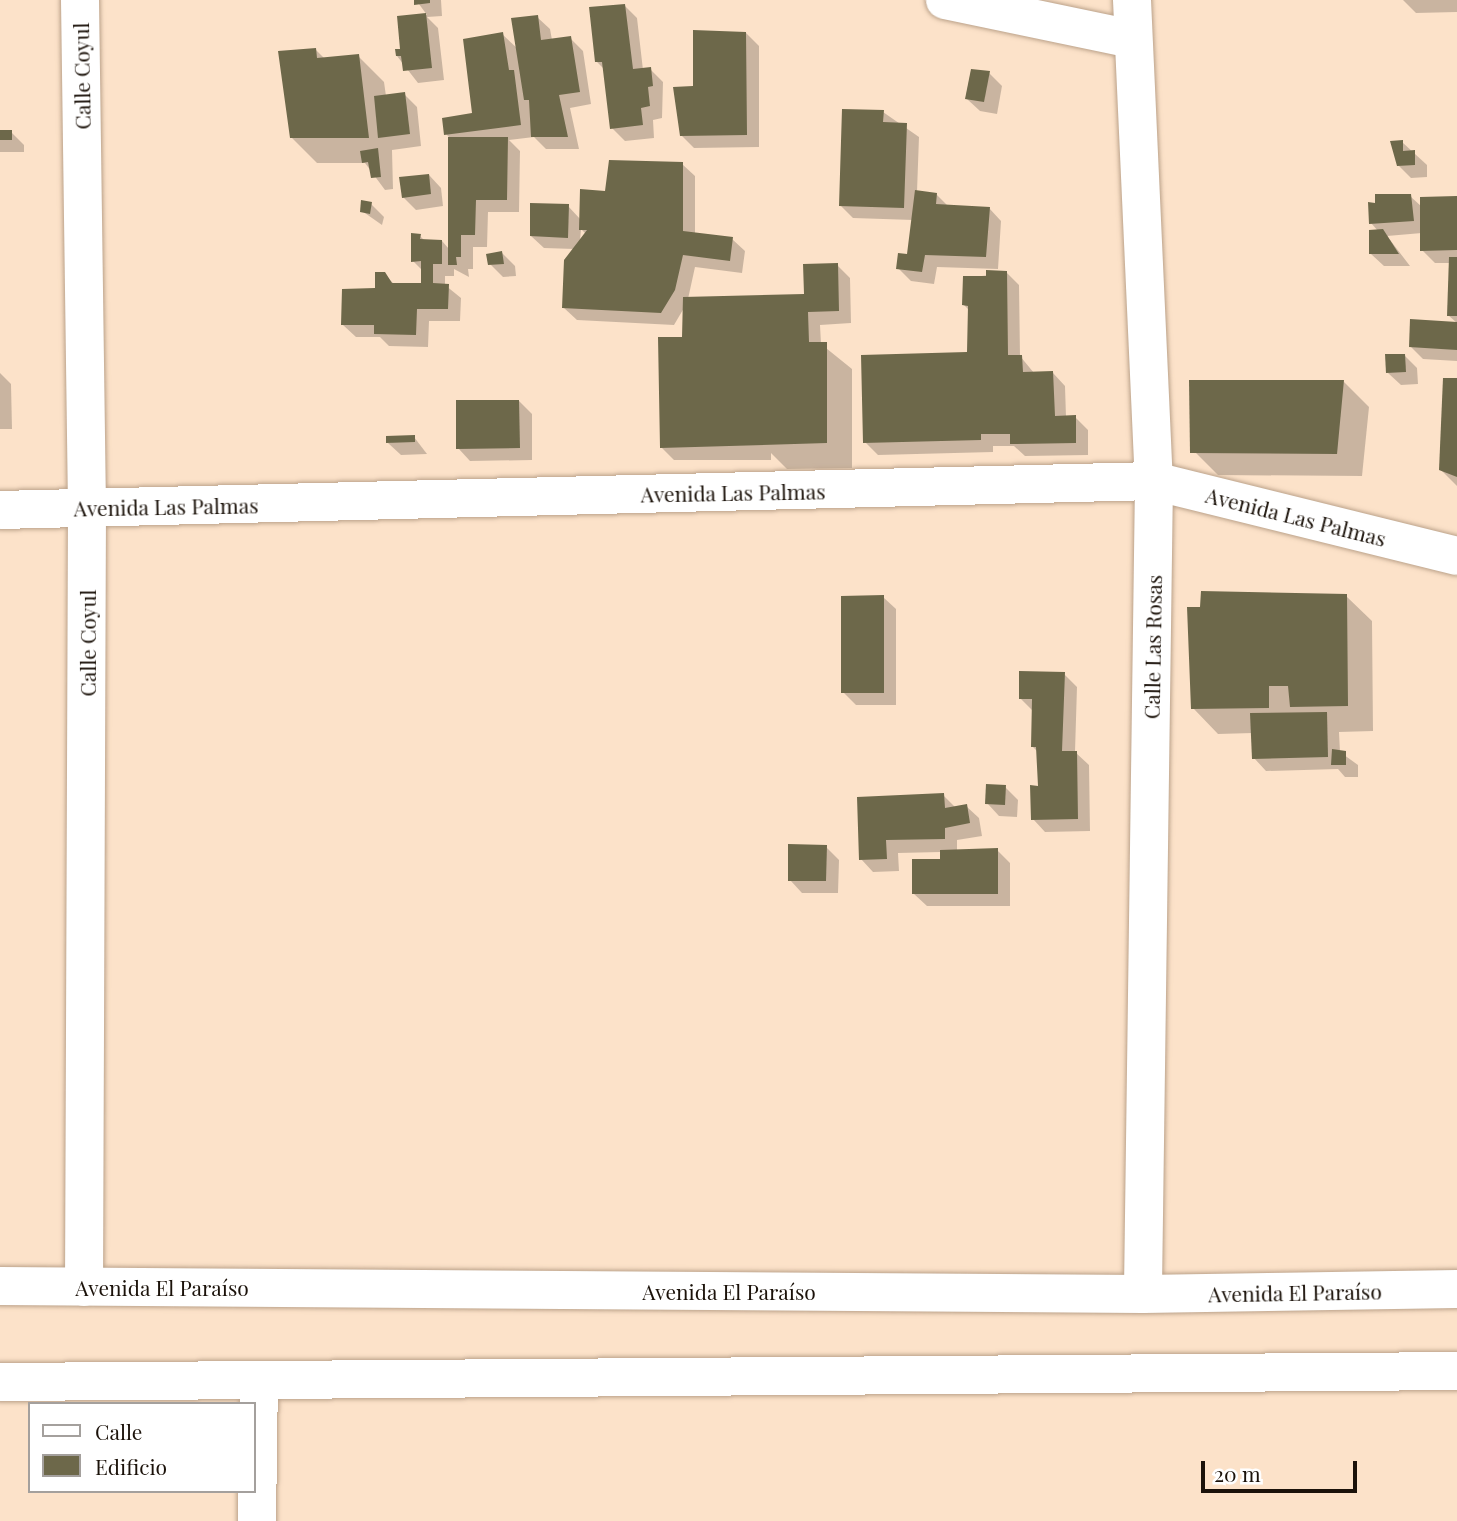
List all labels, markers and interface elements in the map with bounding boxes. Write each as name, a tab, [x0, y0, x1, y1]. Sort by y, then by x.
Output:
street label: Calle Coyul	[67, 22, 95, 130]
street label: Avenida Las Palmas	[640, 478, 826, 506]
street label: Avenida Las Palmas	[1203, 481, 1389, 551]
street label: Avenida Las Palmas	[73, 492, 259, 520]
street label: Calle Las Rosas	[1138, 575, 1166, 719]
street label: Calle Coyul	[74, 589, 100, 697]
street label: Avenida El Paraíso	[75, 1274, 249, 1300]
street label: Avenida El Paraíso	[642, 1278, 816, 1304]
street label: Avenida El Paraíso	[1208, 1278, 1382, 1306]
legend	[28, 1402, 256, 1493]
text: Calle	[95, 1417, 142, 1445]
scale bar	[1205, 1448, 1361, 1492]
text: Edificio	[95, 1452, 167, 1480]
text: 20 m	[1214, 1459, 1261, 1487]

